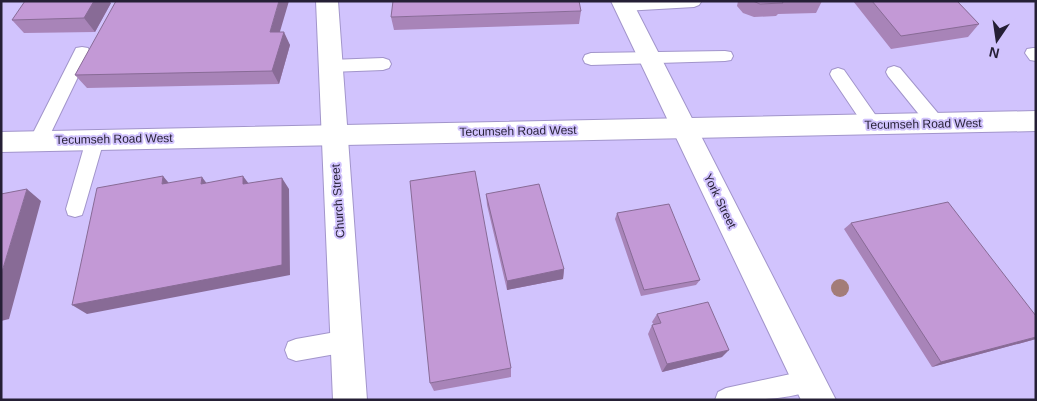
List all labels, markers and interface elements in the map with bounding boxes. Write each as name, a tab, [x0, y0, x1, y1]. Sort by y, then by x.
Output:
north arrow	[972, 15, 1022, 65]
text: N	[987, 44, 1001, 62]
street label: Tecumseh Road West	[864, 116, 982, 132]
street label: Tecumseh Road West	[459, 123, 577, 139]
street label: Tecumseh Road West	[55, 131, 173, 147]
street label: Church Street	[328, 163, 348, 238]
street label: York Street	[701, 171, 739, 231]

